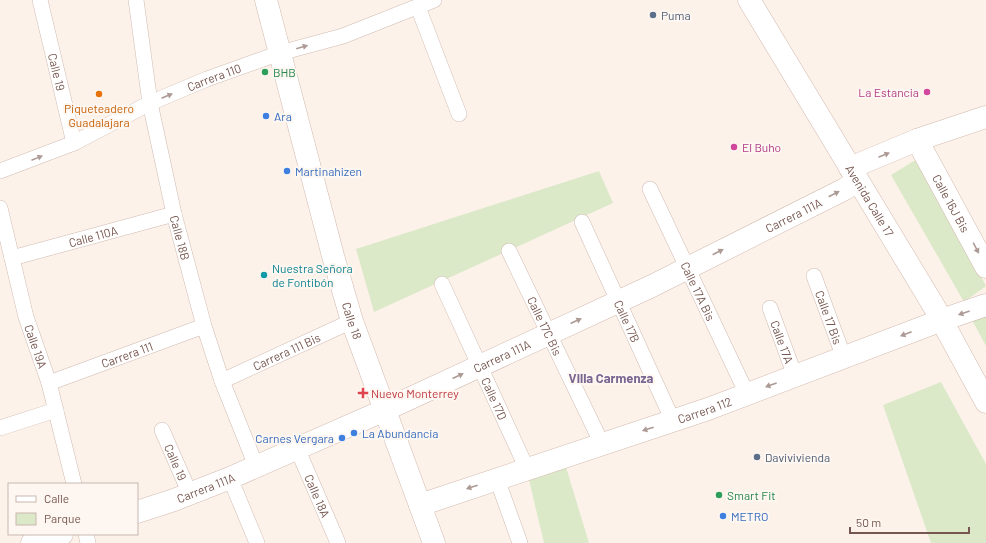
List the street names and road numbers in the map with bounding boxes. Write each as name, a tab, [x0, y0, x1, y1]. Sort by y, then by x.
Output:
street label: Calle 19	[46, 52, 68, 92]
street label: Carrera 110	[185, 61, 243, 94]
street label: Avenida Calle 17	[843, 162, 897, 239]
street label: Calle 16J Bis	[930, 172, 973, 235]
street label: Carrera 111A	[763, 195, 824, 235]
street label: Calle 18B	[168, 214, 193, 262]
street label: Calle 110A	[67, 223, 119, 249]
street label: Calle 17A Bis	[678, 259, 718, 323]
street label: Calle 17 Bis	[813, 288, 845, 346]
street label: Calle 17C Bis	[525, 294, 565, 358]
street label: Calle 17B	[612, 298, 643, 345]
street label: Calle 18	[340, 300, 365, 341]
street label: Calle 17A	[768, 318, 797, 365]
street label: Calle 19A	[22, 322, 50, 370]
street label: Carrera 111 Bis	[250, 330, 323, 373]
street label: Carrera 111A	[471, 337, 532, 375]
street label: Carrera 111	[99, 338, 155, 370]
street label: Calle 17D	[479, 375, 510, 422]
street label: Carrera 112	[676, 394, 733, 426]
street label: Calle 19	[162, 442, 190, 482]
street label: Carrera 111A	[175, 470, 237, 505]
street label: Calle 18A	[302, 472, 333, 519]

